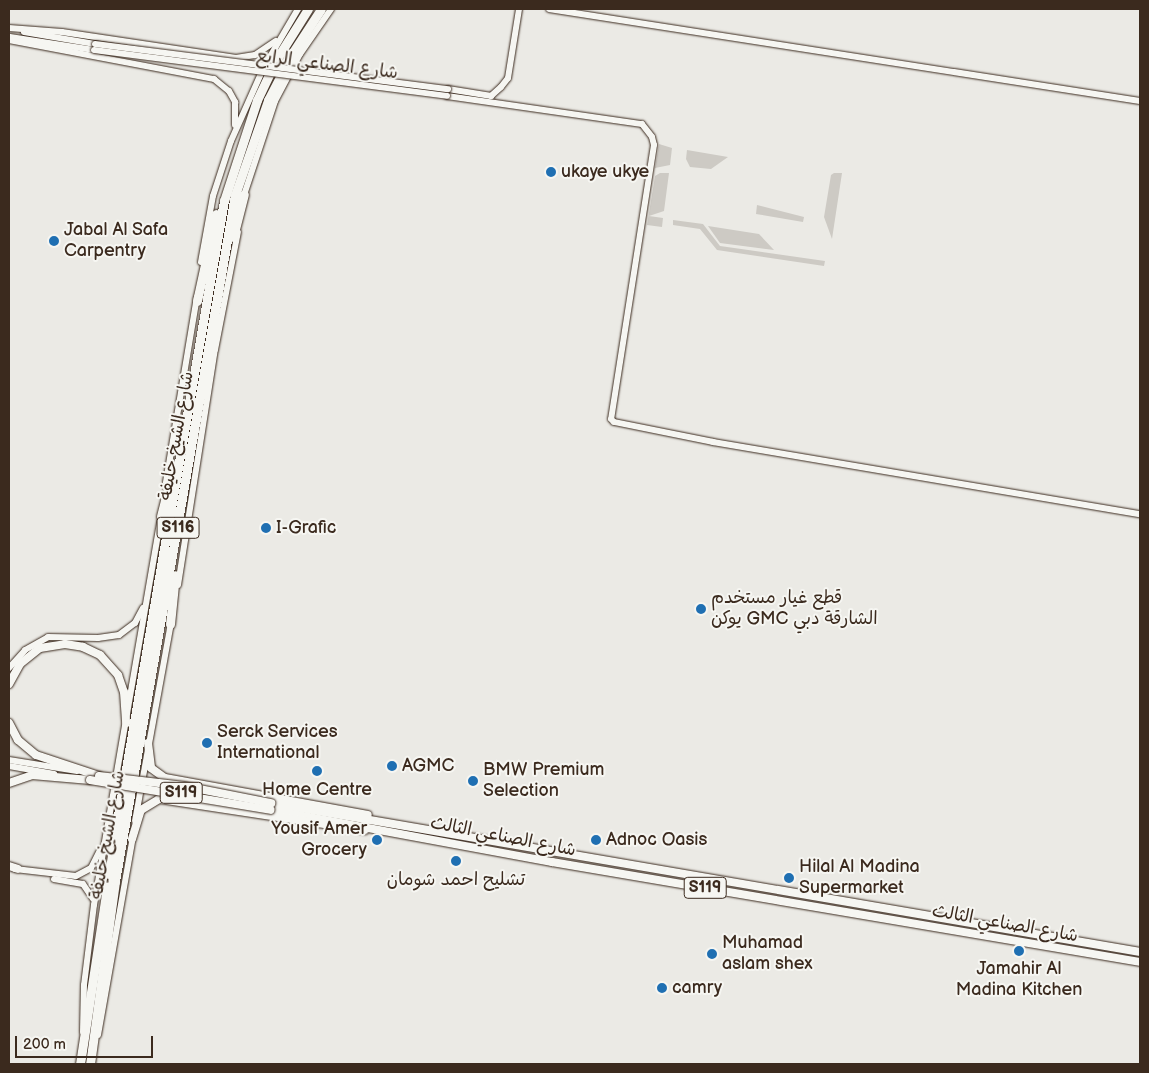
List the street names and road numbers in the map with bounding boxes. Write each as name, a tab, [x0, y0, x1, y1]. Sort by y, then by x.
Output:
street label: شارع الصناعي الرابع	[255, 46, 399, 84]
street label: شارع الشيخ خليفة	[155, 370, 199, 502]
road number: S116	[156, 514, 200, 542]
street label: شارع الشيخ خليفة	[86, 769, 130, 901]
road number: S119	[158, 780, 204, 806]
street label: شارع الصناعي الثالث	[428, 812, 578, 862]
road number: S119	[682, 874, 728, 901]
street label: شارع الصناعي الثالث	[930, 901, 1080, 947]

